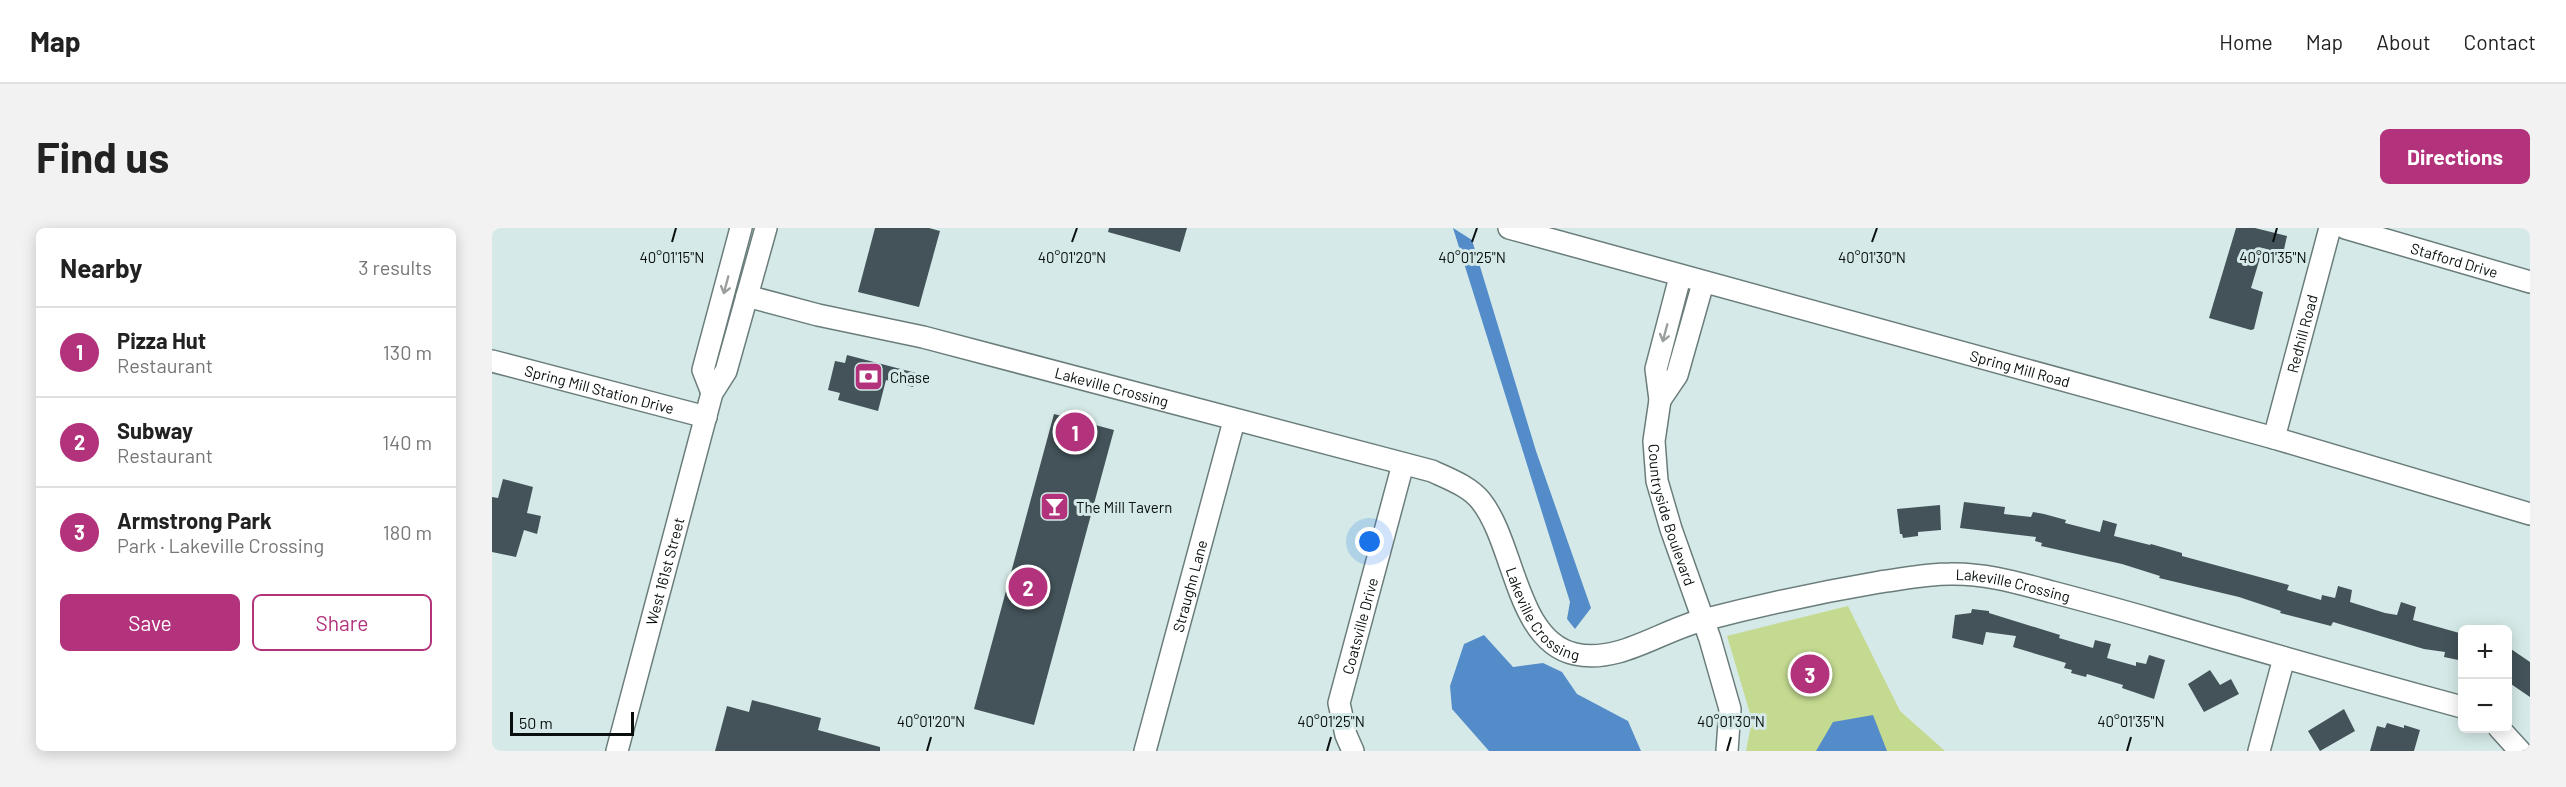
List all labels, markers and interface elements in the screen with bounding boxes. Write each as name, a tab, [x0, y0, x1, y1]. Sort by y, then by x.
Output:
text: Map	[30, 24, 81, 58]
text: Home	[2219, 29, 2273, 54]
text: Map	[2306, 29, 2343, 54]
text: About	[2376, 29, 2431, 54]
text: Contact	[2464, 29, 2536, 54]
button: Directions	[2380, 129, 2530, 184]
text: Find us	[36, 131, 169, 181]
street label: Stafford Drive	[2409, 239, 2500, 281]
text: 40°01'15"N	[640, 248, 704, 266]
text: 40°01'20"N	[1038, 248, 1106, 266]
text: 40°01'25"N	[1438, 248, 1506, 266]
text: 40°01'30"N	[1838, 248, 1906, 266]
text: 40°01'35"N	[2239, 248, 2307, 266]
text: Nearby	[60, 252, 142, 283]
text: 3 results	[358, 255, 432, 279]
one-way arrow	[720, 275, 731, 294]
street label: Redhill Road	[2283, 292, 2321, 375]
one-way arrow	[1659, 323, 1671, 342]
text: Pizza Hut	[117, 327, 206, 353]
text: 1	[76, 340, 83, 364]
text: 130 m	[383, 340, 432, 364]
street label: Spring Mill Road	[1968, 346, 2072, 391]
text: Restaurant	[117, 353, 213, 377]
street label: Spring Mill Station Drive	[523, 361, 676, 417]
bank icon: Chase	[853, 361, 885, 393]
street label: Lakeville Crossing	[1053, 363, 1171, 410]
place label: Chase	[890, 368, 930, 386]
pin: 1	[1056, 410, 1094, 454]
text: Subway	[117, 417, 193, 443]
text: 2	[74, 430, 85, 454]
text: 140 m	[382, 430, 432, 454]
text: Restaurant	[117, 443, 213, 467]
street label: Countryside Boulevard	[1645, 443, 1699, 588]
bar icon: The Mill Tavern	[1039, 491, 1071, 523]
place label: The Mill Tavern	[1076, 498, 1172, 516]
text: Armstrong Park	[117, 507, 272, 533]
street label: West 161st Street	[642, 515, 688, 627]
text: 3	[74, 520, 85, 544]
text: 180 m	[383, 520, 432, 544]
your location	[1355, 527, 1384, 556]
text: Park · Lakeville Crossing	[117, 533, 324, 557]
street label: Straughn Lane	[1168, 538, 1211, 634]
pin: 2	[1008, 564, 1048, 610]
street label: Lakeville Crossing	[1503, 565, 1581, 664]
street label: Lakeville Crossing	[1955, 565, 2072, 605]
street label: Coatsville Drive	[1338, 576, 1381, 676]
button: Save	[60, 594, 240, 651]
button: Share	[252, 594, 432, 651]
map controls	[2458, 625, 2512, 733]
button: +	[2458, 625, 2512, 679]
pin: 3	[1790, 652, 1830, 696]
button: −	[2458, 679, 2512, 733]
scale bar	[510, 709, 634, 736]
text: 40°01'20"N	[897, 712, 965, 730]
text: 40°01'25"N	[1297, 712, 1365, 730]
text: 40°01'30"N	[1697, 712, 1765, 730]
text: 40°01'35"N	[2097, 712, 2165, 730]
text: 50 m	[519, 713, 553, 732]

